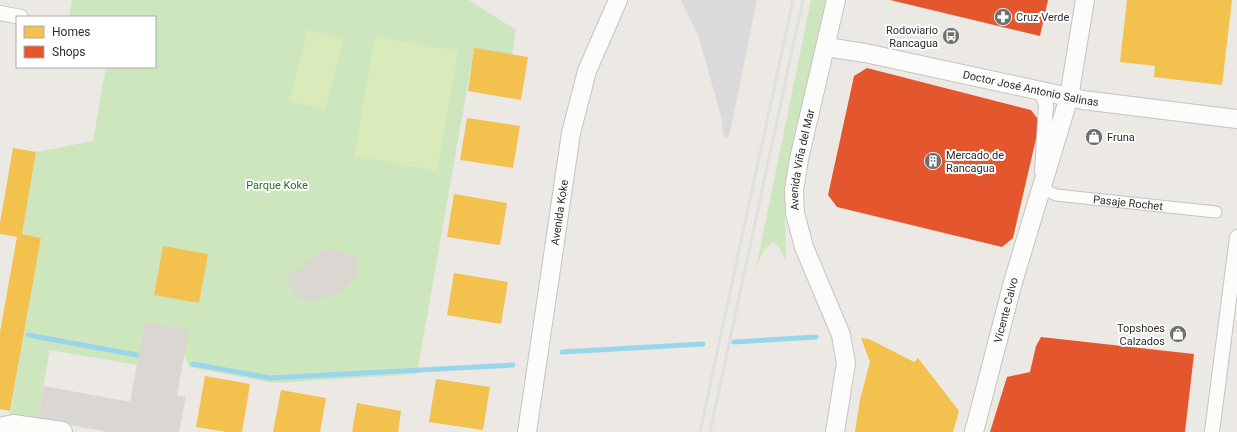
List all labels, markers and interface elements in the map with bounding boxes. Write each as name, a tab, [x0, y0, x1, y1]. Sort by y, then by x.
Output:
pharmacy icon: Cruz Verde	[993, 7, 1013, 27]
place label: Cruz Verde	[1016, 11, 1070, 24]
legend	[16, 16, 156, 68]
place label: Rodoviario Rancagua	[886, 24, 938, 50]
text: Homes	[52, 25, 90, 39]
bus stop icon: Rodoviario Rancagua	[941, 26, 961, 46]
text: Shops	[52, 45, 86, 59]
street label: Doctor José Antonio Salinas	[962, 68, 1100, 108]
street label: Avenida Viña del Mar	[787, 107, 817, 211]
shop icon: Fruna	[1084, 127, 1104, 147]
place label: Fruna	[1107, 131, 1135, 144]
place label: Mercado de Rancagua	[946, 149, 1004, 175]
building icon: Mercado de Rancagua	[923, 151, 943, 171]
park label: Parque Koke	[246, 179, 308, 192]
street label: Avenida Koke	[548, 179, 571, 246]
street label: Pasaje Rochet	[1092, 192, 1164, 213]
street label: Vicente Calvo	[991, 276, 1021, 344]
place label: Topshoes Calzados	[1117, 322, 1165, 348]
shop icon: Topshoes Calzados	[1168, 324, 1188, 344]

